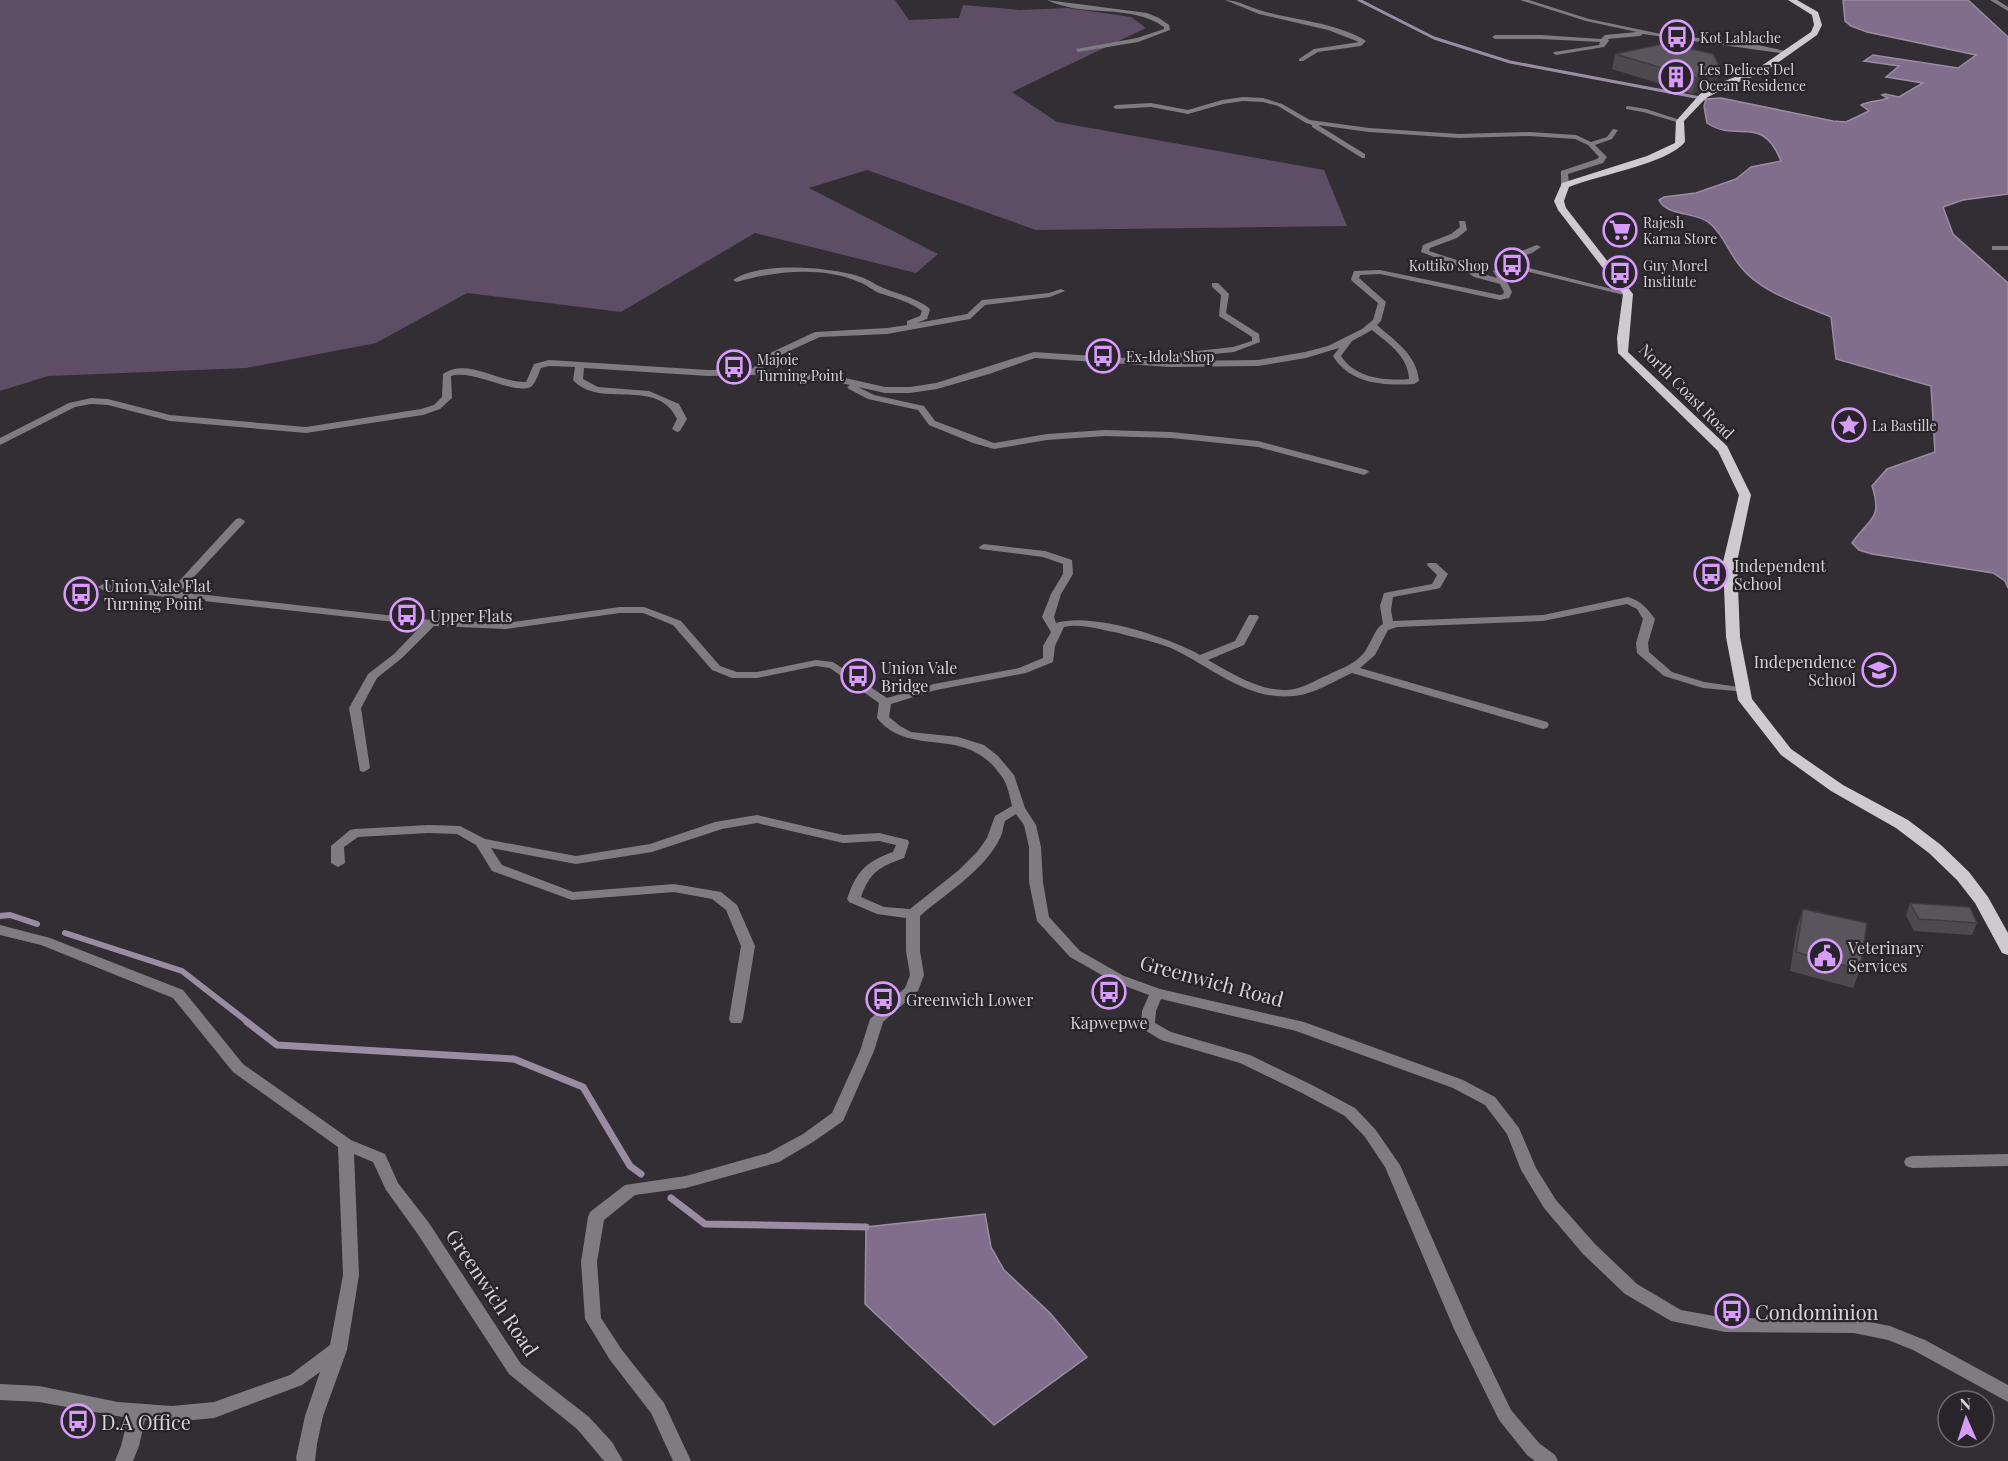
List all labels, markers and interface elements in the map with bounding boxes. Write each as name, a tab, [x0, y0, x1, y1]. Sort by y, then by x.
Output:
bus stop icon: Kot Lablache	[1659, 19, 1695, 55]
place label: Kot Lablache	[1700, 28, 1781, 47]
building icon: Les Delices Del Ocean Residence	[1658, 59, 1694, 95]
place label: Les Delices Del Ocean Residence	[1699, 60, 1806, 95]
supermarket icon: Rajesh Karna Store	[1602, 212, 1638, 248]
place label: Rajesh Karna Store	[1643, 213, 1717, 248]
bus stop icon: Kottiko Shop	[1494, 247, 1530, 283]
bus stop icon: Guy Morel Institute	[1602, 255, 1638, 291]
place label: Kottiko Shop	[1409, 256, 1489, 275]
place label: Guy Morel Institute	[1643, 256, 1708, 291]
bus stop icon: Ex-Idola Shop	[1085, 338, 1121, 374]
street label: North Coast Road	[1635, 339, 1739, 443]
place label: Ex-Idola Shop	[1126, 347, 1214, 366]
bus stop icon: Majoie Turning Point	[716, 349, 752, 385]
place label: Majoie Turning Point	[757, 350, 845, 385]
place icon: La Bastille	[1831, 407, 1867, 443]
place label: La Bastille	[1872, 416, 1936, 435]
place label: Independent School	[1734, 555, 1826, 594]
bus stop icon: Independent School	[1693, 556, 1729, 592]
place label: Union Vale Flat Turning Point	[104, 575, 212, 614]
bus stop icon: Union Vale Flat Turning Point	[63, 576, 99, 612]
bus stop icon: Upper Flats	[389, 597, 425, 633]
place label: Upper Flats	[430, 605, 512, 626]
place label: Independence School	[1754, 651, 1856, 690]
school or university icon: Independence School	[1861, 652, 1897, 688]
place label: Union Vale Bridge	[881, 657, 957, 696]
bus stop icon: Union Vale Bridge	[840, 658, 876, 694]
place label: Veterinary Services	[1847, 937, 1924, 976]
public building icon: Veterinary Services	[1807, 938, 1843, 974]
street label: Greenwich Road	[1137, 948, 1287, 1012]
bus stop icon: Kapwepwe	[1091, 974, 1127, 1010]
bus stop icon: Greenwich Lower	[865, 981, 901, 1017]
place label: Greenwich Lower	[906, 989, 1033, 1010]
place label: Kapwepwe	[1070, 1012, 1148, 1033]
street label: Greenwich Road	[440, 1223, 546, 1361]
bus stop icon: Condominion	[1714, 1293, 1750, 1329]
place label: Condominion	[1755, 1298, 1879, 1325]
north arrow	[1936, 1389, 1996, 1449]
text: N	[1959, 1393, 1972, 1414]
bus stop icon: D.A Office	[60, 1403, 96, 1439]
place label: D.A Office	[101, 1408, 191, 1435]

